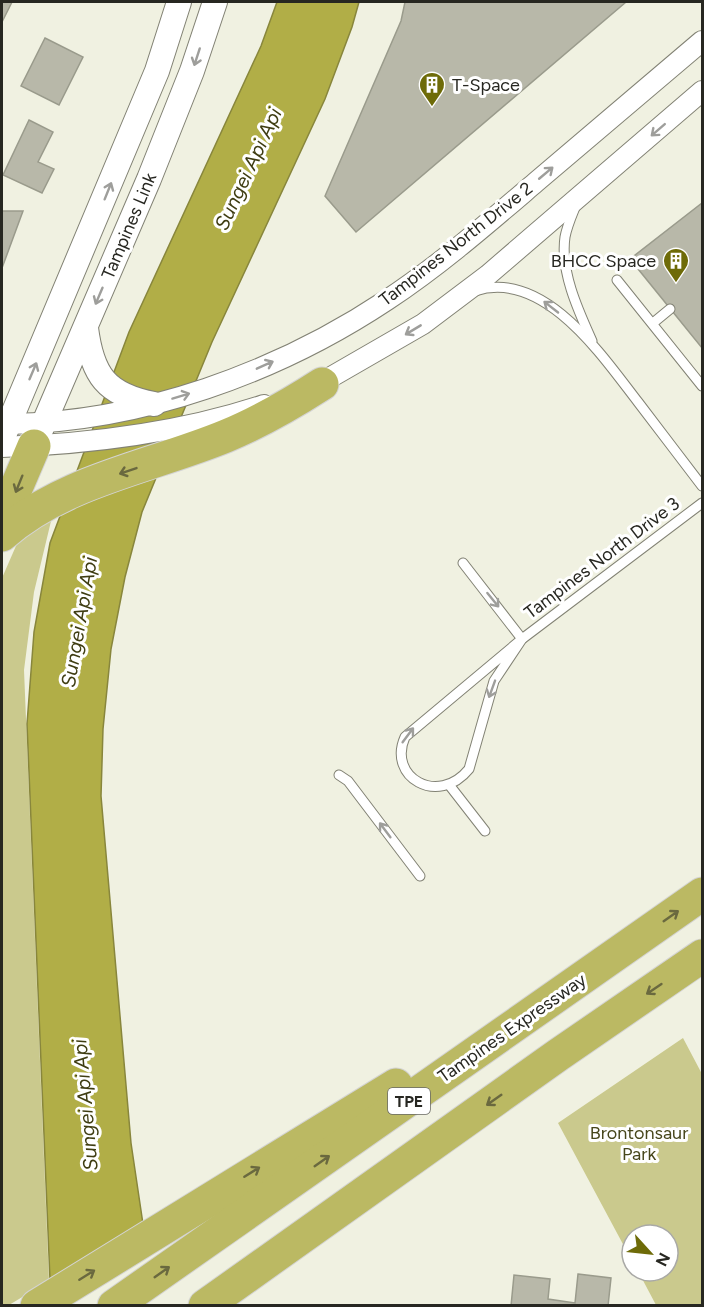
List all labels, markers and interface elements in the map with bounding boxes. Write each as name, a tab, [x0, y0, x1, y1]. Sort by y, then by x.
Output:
one-way arrow	[190, 47, 201, 66]
building icon: T-Space	[417, 70, 447, 108]
place label: T-Space	[452, 74, 520, 96]
water label: Sungei Api Api	[209, 104, 287, 234]
one-way arrow	[651, 123, 666, 137]
one-way arrow	[538, 167, 554, 180]
street label: Tampines Link	[97, 169, 161, 282]
street label: Tampines North Drive 2	[375, 177, 537, 311]
one-way arrow	[103, 182, 114, 201]
building icon: BHCC Space	[661, 246, 691, 284]
place label: BHCC Space	[551, 250, 656, 272]
one-way arrow	[93, 287, 104, 305]
one-way arrow	[543, 301, 559, 314]
one-way arrow	[405, 325, 422, 337]
one-way arrow	[255, 359, 273, 370]
one-way arrow	[28, 362, 39, 380]
one-way arrow	[171, 390, 190, 401]
one-way arrow	[119, 466, 138, 477]
one-way arrow	[13, 475, 24, 493]
street label: Tampines North Drive 3	[520, 493, 684, 623]
water label: Sungei Api Api	[56, 555, 102, 689]
one-way arrow	[486, 592, 499, 608]
one-way arrow	[485, 679, 496, 698]
one-way arrow	[401, 728, 414, 744]
one-way arrow	[378, 822, 391, 838]
one-way arrow	[662, 910, 678, 922]
street label: Tampines Expressway	[434, 968, 591, 1087]
one-way arrow	[646, 983, 663, 995]
water label: Sungei Api Api	[67, 1038, 103, 1172]
road number: TPE	[388, 1088, 430, 1114]
one-way arrow	[486, 1094, 502, 1106]
park label: Brontonsaur Park	[590, 1122, 688, 1165]
one-way arrow	[314, 1155, 330, 1167]
one-way arrow	[243, 1166, 260, 1178]
north arrow	[620, 1223, 680, 1283]
text: N	[652, 1250, 674, 1269]
one-way arrow	[153, 1266, 169, 1278]
one-way arrow	[78, 1268, 95, 1280]

